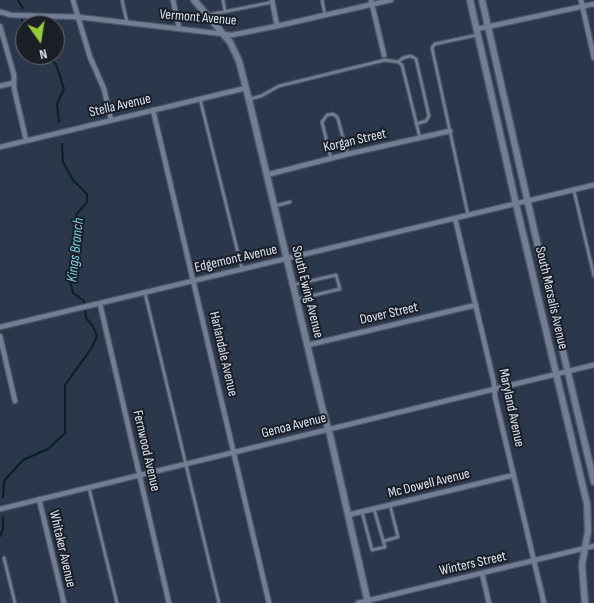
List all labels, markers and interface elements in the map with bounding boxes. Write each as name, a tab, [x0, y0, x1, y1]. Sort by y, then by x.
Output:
street label: Vermont Avenue	[159, 6, 237, 30]
north arrow	[15, 15, 65, 65]
text: N	[38, 45, 49, 63]
street label: Stella Avenue	[87, 91, 153, 121]
street label: Korgan Street	[322, 126, 388, 156]
water label: Kings Branch	[64, 217, 88, 283]
street label: Edgemont Avenue	[193, 241, 279, 277]
street label: South Ewing Avenue	[287, 244, 327, 340]
street label: South Marsalis Avenue	[531, 245, 571, 351]
street label: Dover Street	[358, 299, 420, 329]
street label: Harlandale Avenue	[205, 310, 241, 398]
street label: Maryland Avenue	[495, 367, 527, 449]
street label: Fernwood Avenue	[129, 409, 163, 493]
street label: Genoa Avenue	[260, 410, 328, 442]
street label: Mc Dowell Avenue	[386, 466, 472, 502]
street label: Whitaker Avenue	[45, 509, 79, 589]
street label: Winters Street	[438, 548, 508, 580]

